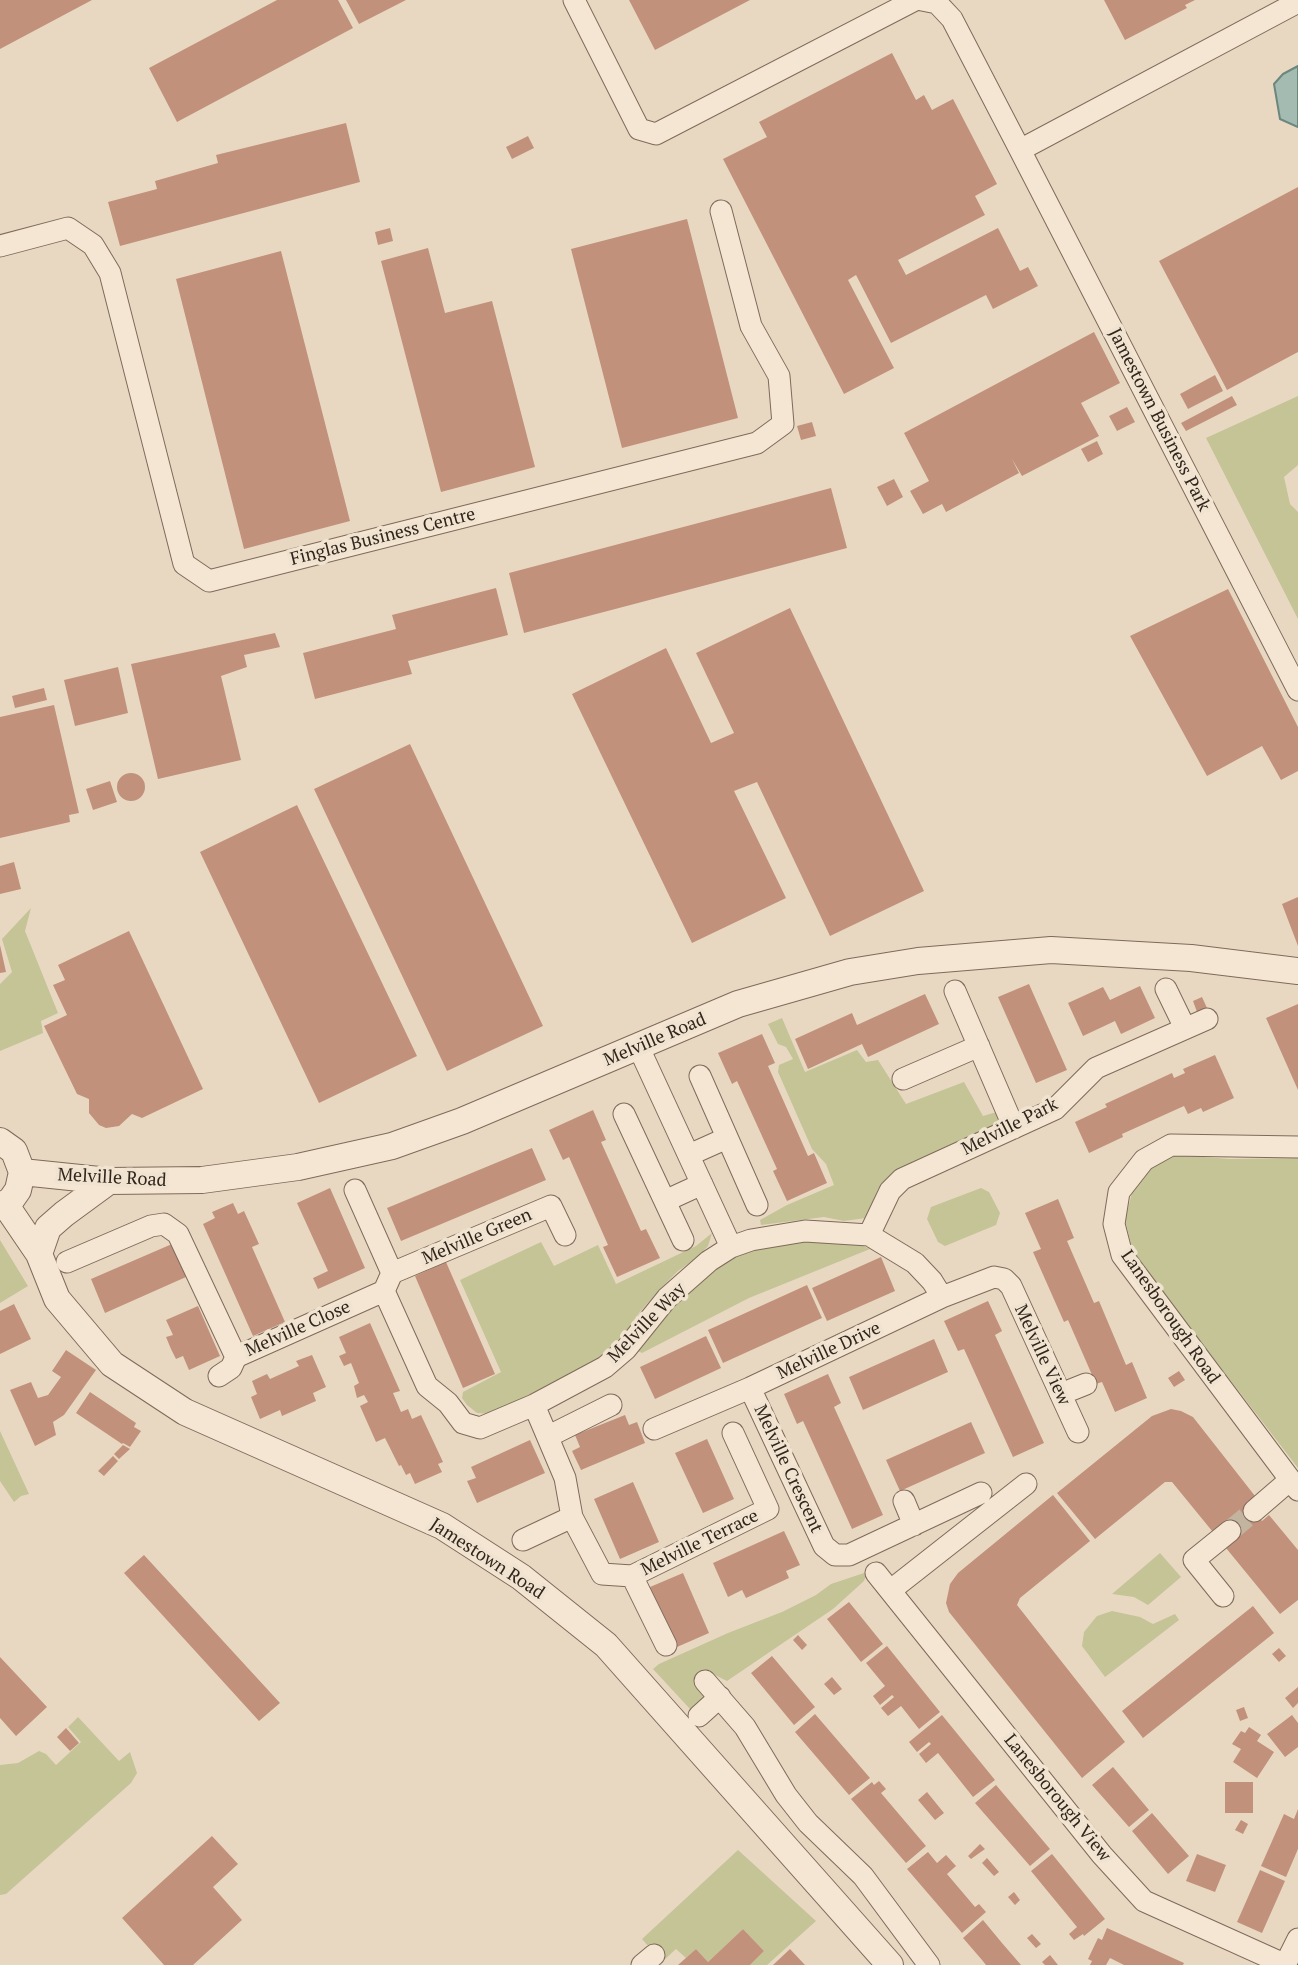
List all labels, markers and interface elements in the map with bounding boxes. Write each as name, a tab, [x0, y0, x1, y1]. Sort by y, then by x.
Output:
street label: Jamestown Business Park	[1103, 325, 1215, 515]
street label: Finglas Business Centre	[288, 504, 478, 570]
street label: Melville Road	[601, 1009, 709, 1071]
street label: Melville Park	[958, 1094, 1062, 1160]
street label: Melville Road	[57, 1164, 167, 1192]
street label: Melville Green	[419, 1204, 535, 1270]
street label: Lanesborough Road	[1116, 1246, 1224, 1388]
street label: Melville Way	[604, 1279, 690, 1367]
street label: Melville Close	[242, 1296, 354, 1362]
street label: Melville View	[1009, 1301, 1075, 1409]
street label: Melville Drive	[774, 1318, 884, 1384]
street label: Melville Crescent	[749, 1402, 827, 1536]
street label: Melville Terrace	[638, 1505, 762, 1581]
street label: Jamestown Road	[426, 1514, 548, 1604]
street label: Lanesborough View	[999, 1730, 1115, 1866]

